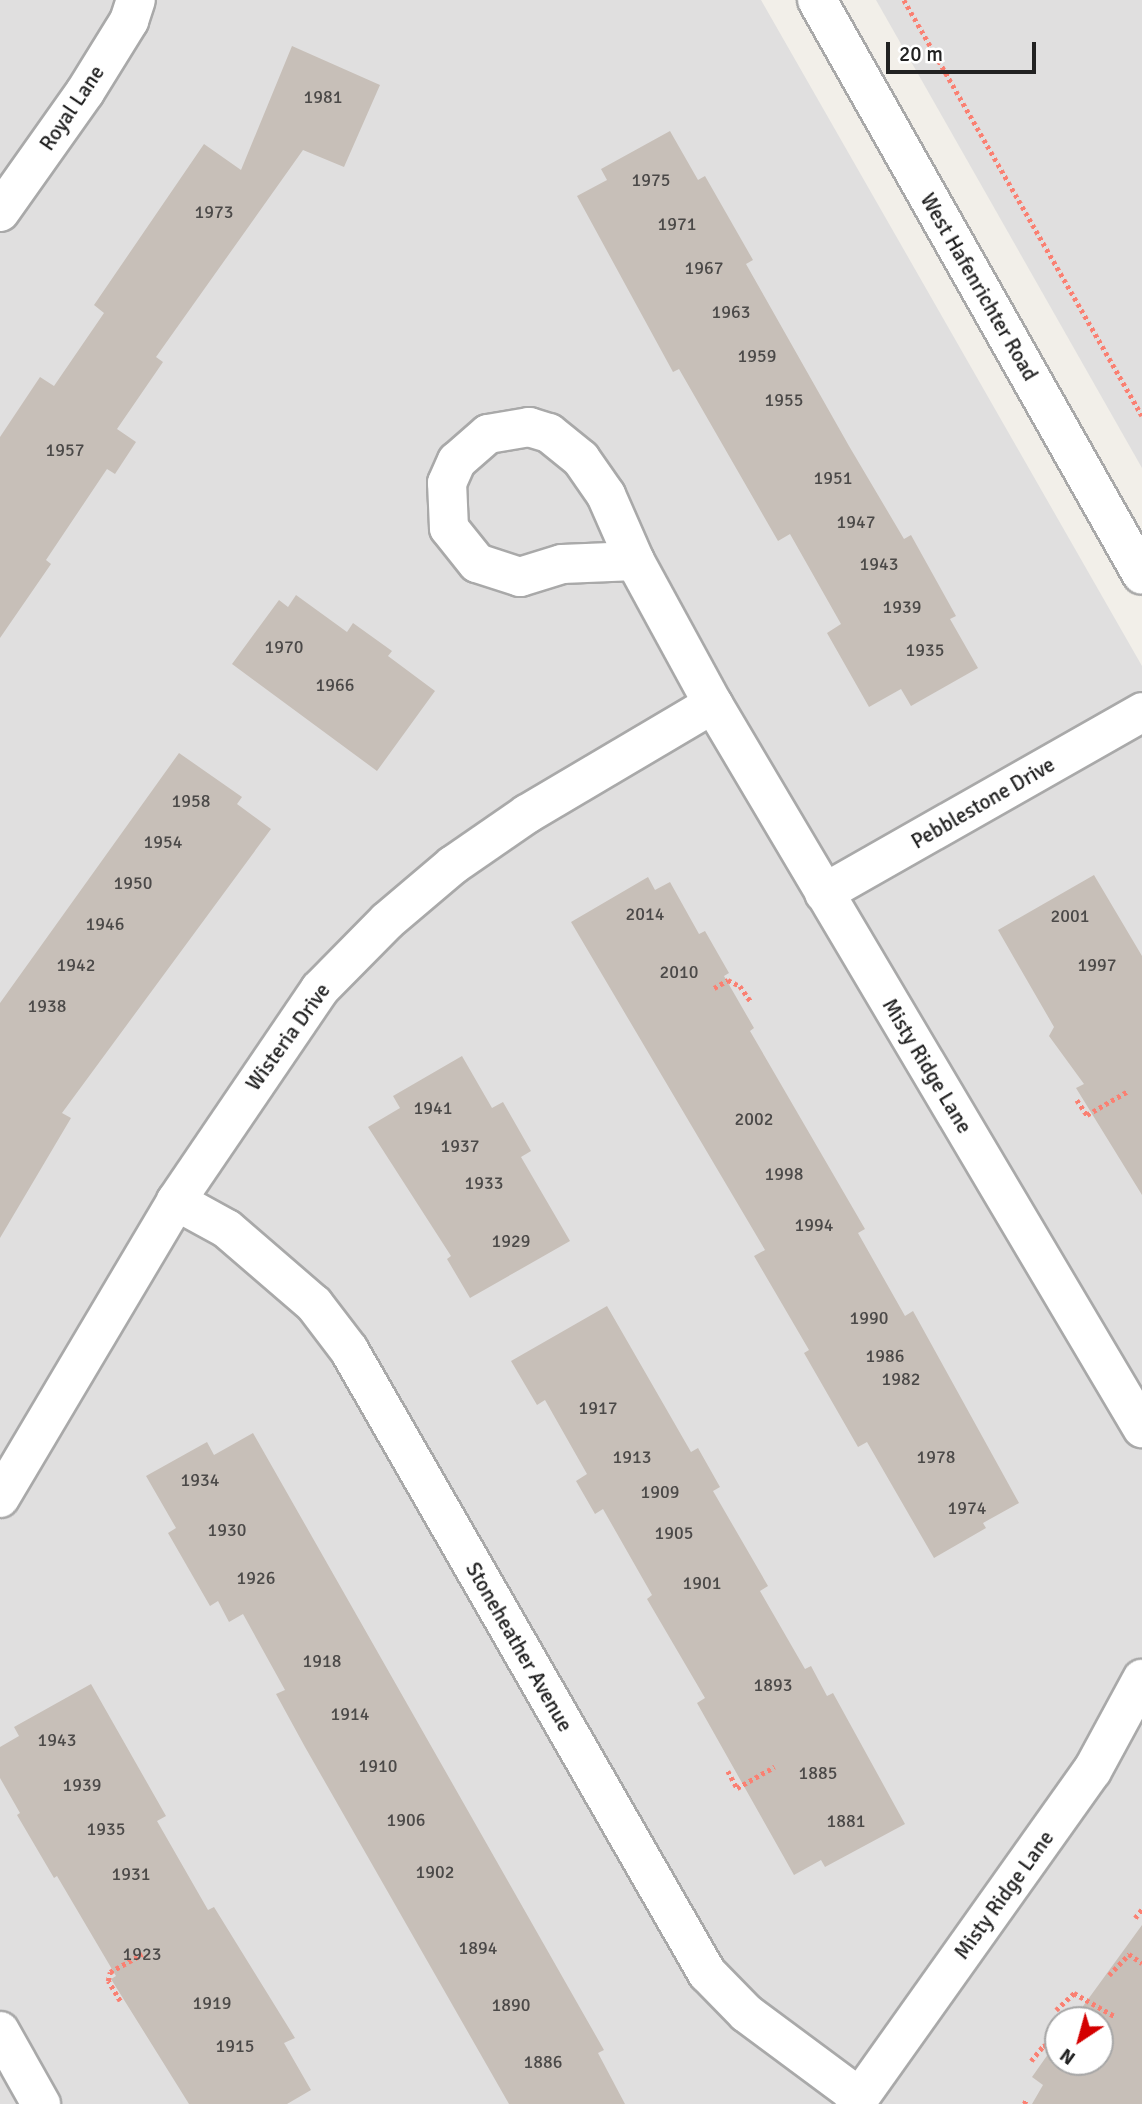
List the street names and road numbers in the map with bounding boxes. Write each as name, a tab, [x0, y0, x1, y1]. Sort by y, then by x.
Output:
street label: Royal Lane	[34, 61, 110, 155]
street label: West Hafenrichter Road	[915, 189, 1043, 385]
street label: Pebblestone Drive	[907, 752, 1059, 854]
street label: Wisteria Drive	[241, 978, 335, 1096]
street label: Misty Ridge Lane	[877, 994, 977, 1138]
street label: Stoneheather Avenue	[460, 1558, 578, 1736]
street label: Misty Ridge Lane	[949, 1826, 1059, 1964]

